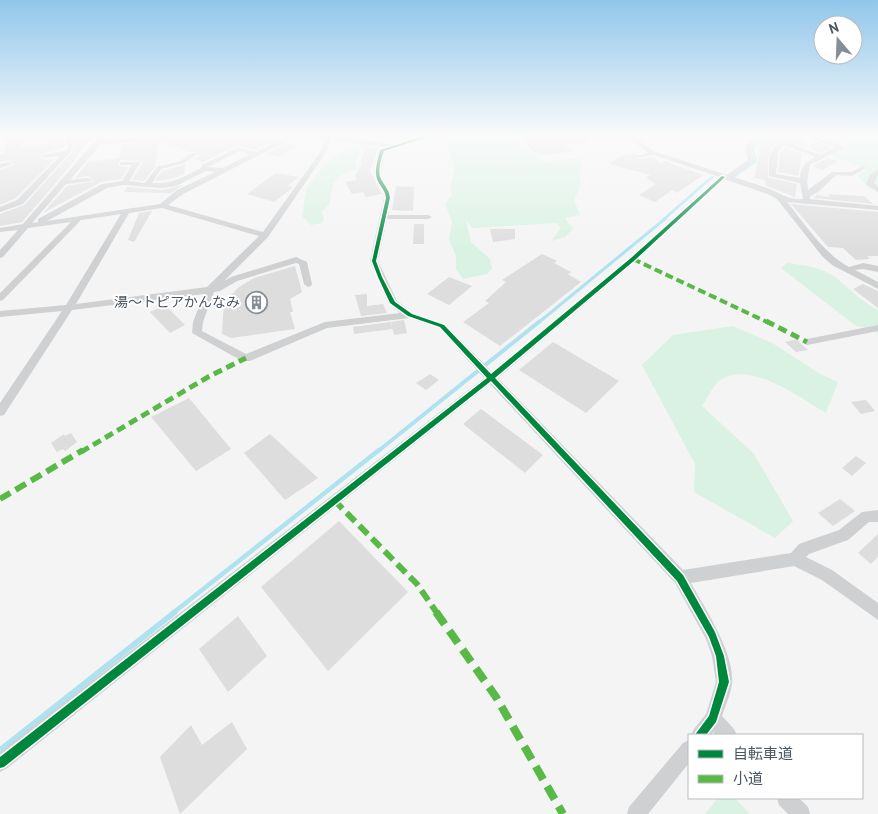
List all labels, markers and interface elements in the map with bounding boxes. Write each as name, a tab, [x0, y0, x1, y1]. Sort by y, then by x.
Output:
north arrow	[813, 15, 863, 65]
text: N	[826, 18, 841, 38]
building icon: 湯～トピアかんなみ	[244, 290, 268, 314]
place label: 湯～トピアかんなみ	[114, 293, 240, 311]
legend	[688, 734, 863, 799]
text: 自転車道	[733, 744, 793, 763]
text: 小道	[733, 769, 763, 788]

